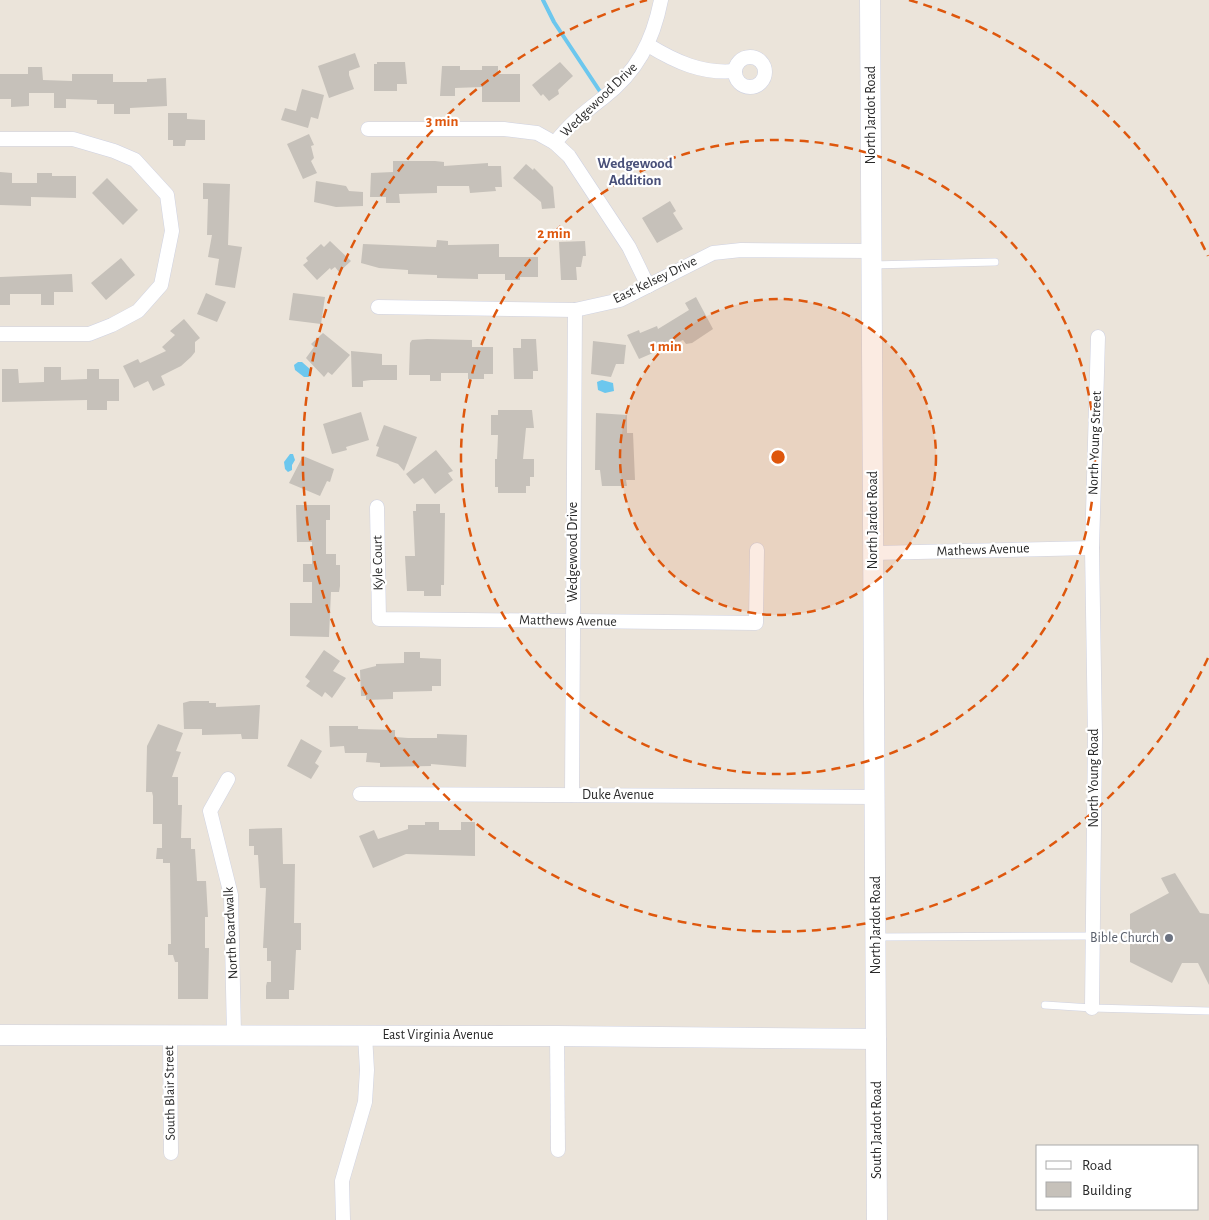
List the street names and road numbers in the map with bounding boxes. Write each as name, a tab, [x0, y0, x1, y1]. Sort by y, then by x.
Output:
street label: Wedgewood Drive	[558, 60, 640, 140]
street label: North Jardot Road	[864, 66, 878, 164]
street label: East Kelsey Drive	[611, 254, 699, 306]
street label: North Young Street	[1086, 390, 1104, 495]
street label: North Jardot Road	[866, 471, 880, 569]
street label: Wedgewood Drive	[566, 502, 580, 602]
street label: Kyle Court	[371, 535, 385, 591]
street label: Mathews Avenue	[936, 541, 1030, 559]
street label: Matthews Avenue	[519, 613, 617, 629]
street label: North Young Road	[1087, 728, 1101, 828]
street label: Duke Avenue	[582, 788, 654, 802]
street label: North Jardot Road	[869, 876, 883, 974]
street label: North Boardwalk	[222, 886, 240, 980]
street label: East Virginia Avenue	[382, 1028, 494, 1042]
street label: South Blair Street	[162, 1045, 178, 1141]
street label: South Jardot Road	[870, 1081, 884, 1179]

